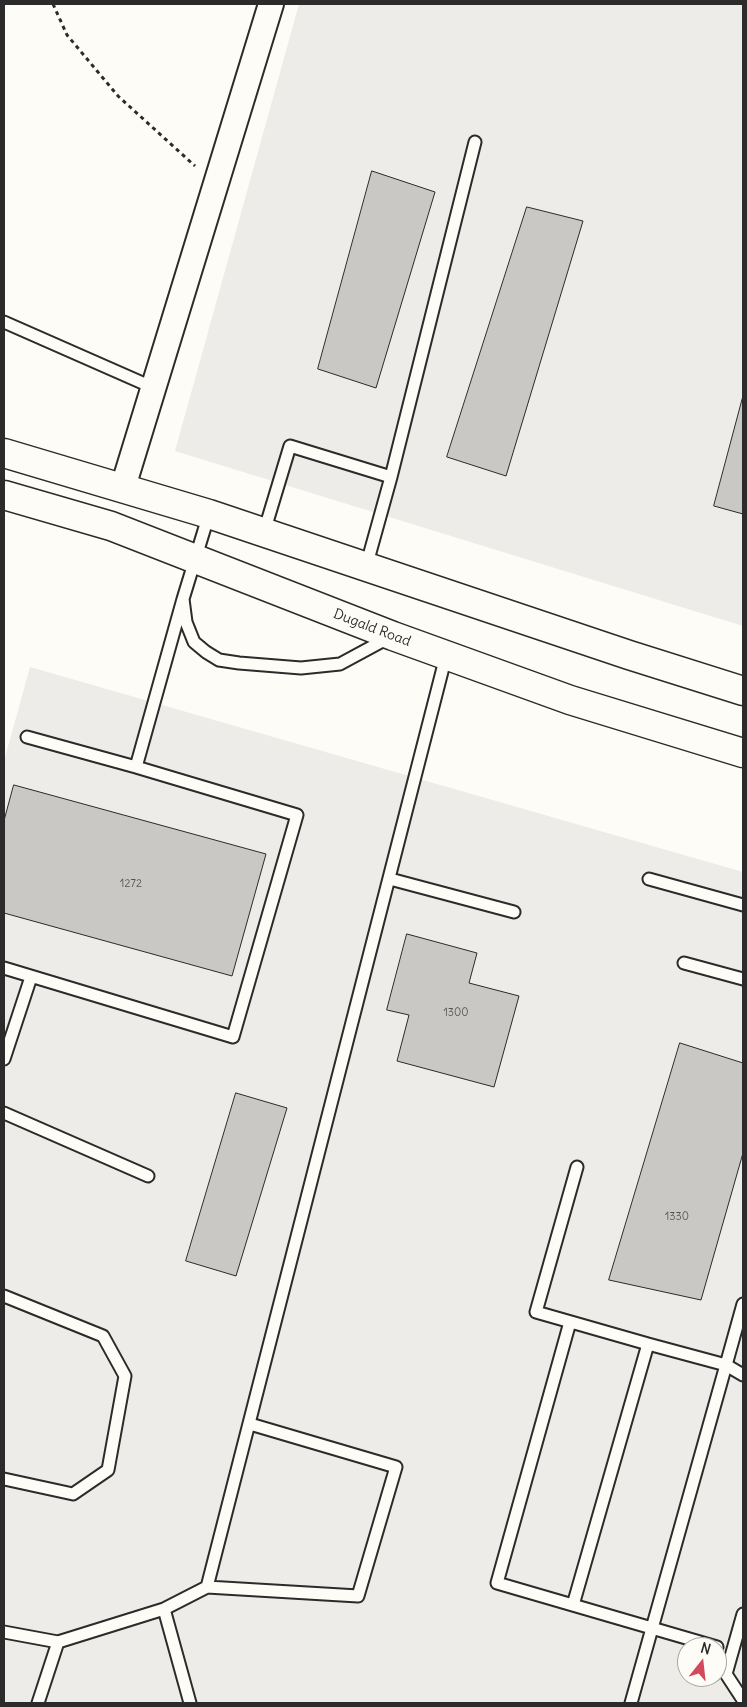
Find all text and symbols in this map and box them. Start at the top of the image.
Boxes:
street label: Dugald Road [331,606,413,650]
house number: 1272 [120,877,142,891]
house number: 1300 [443,1006,469,1020]
house number: 1330 [665,1210,689,1224]
north arrow [677,1637,727,1687]
text: N [699,1639,713,1659]

